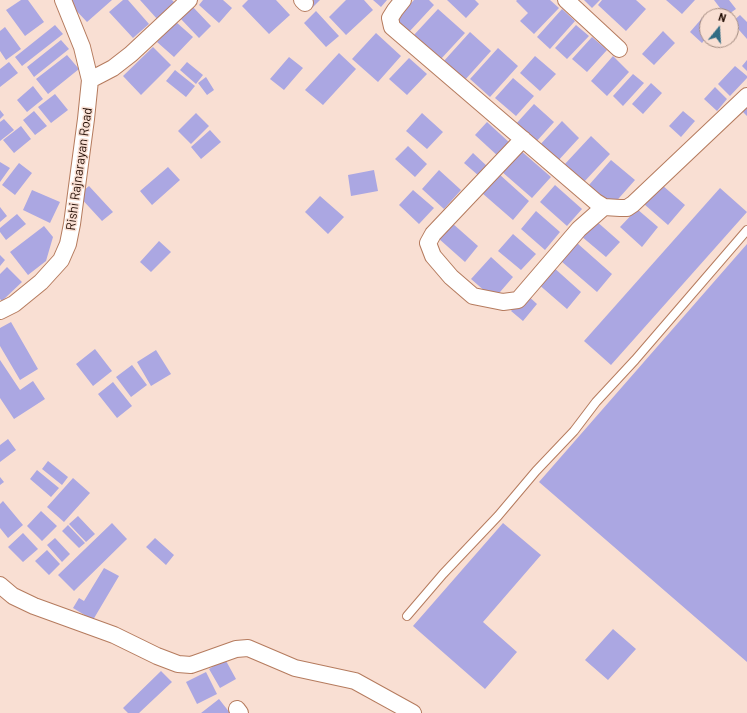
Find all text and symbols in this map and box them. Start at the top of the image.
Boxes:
north arrow [699,8,739,48]
text: N [717,10,728,24]
street label: Rishi Rajnarayan Road [63,107,95,231]

